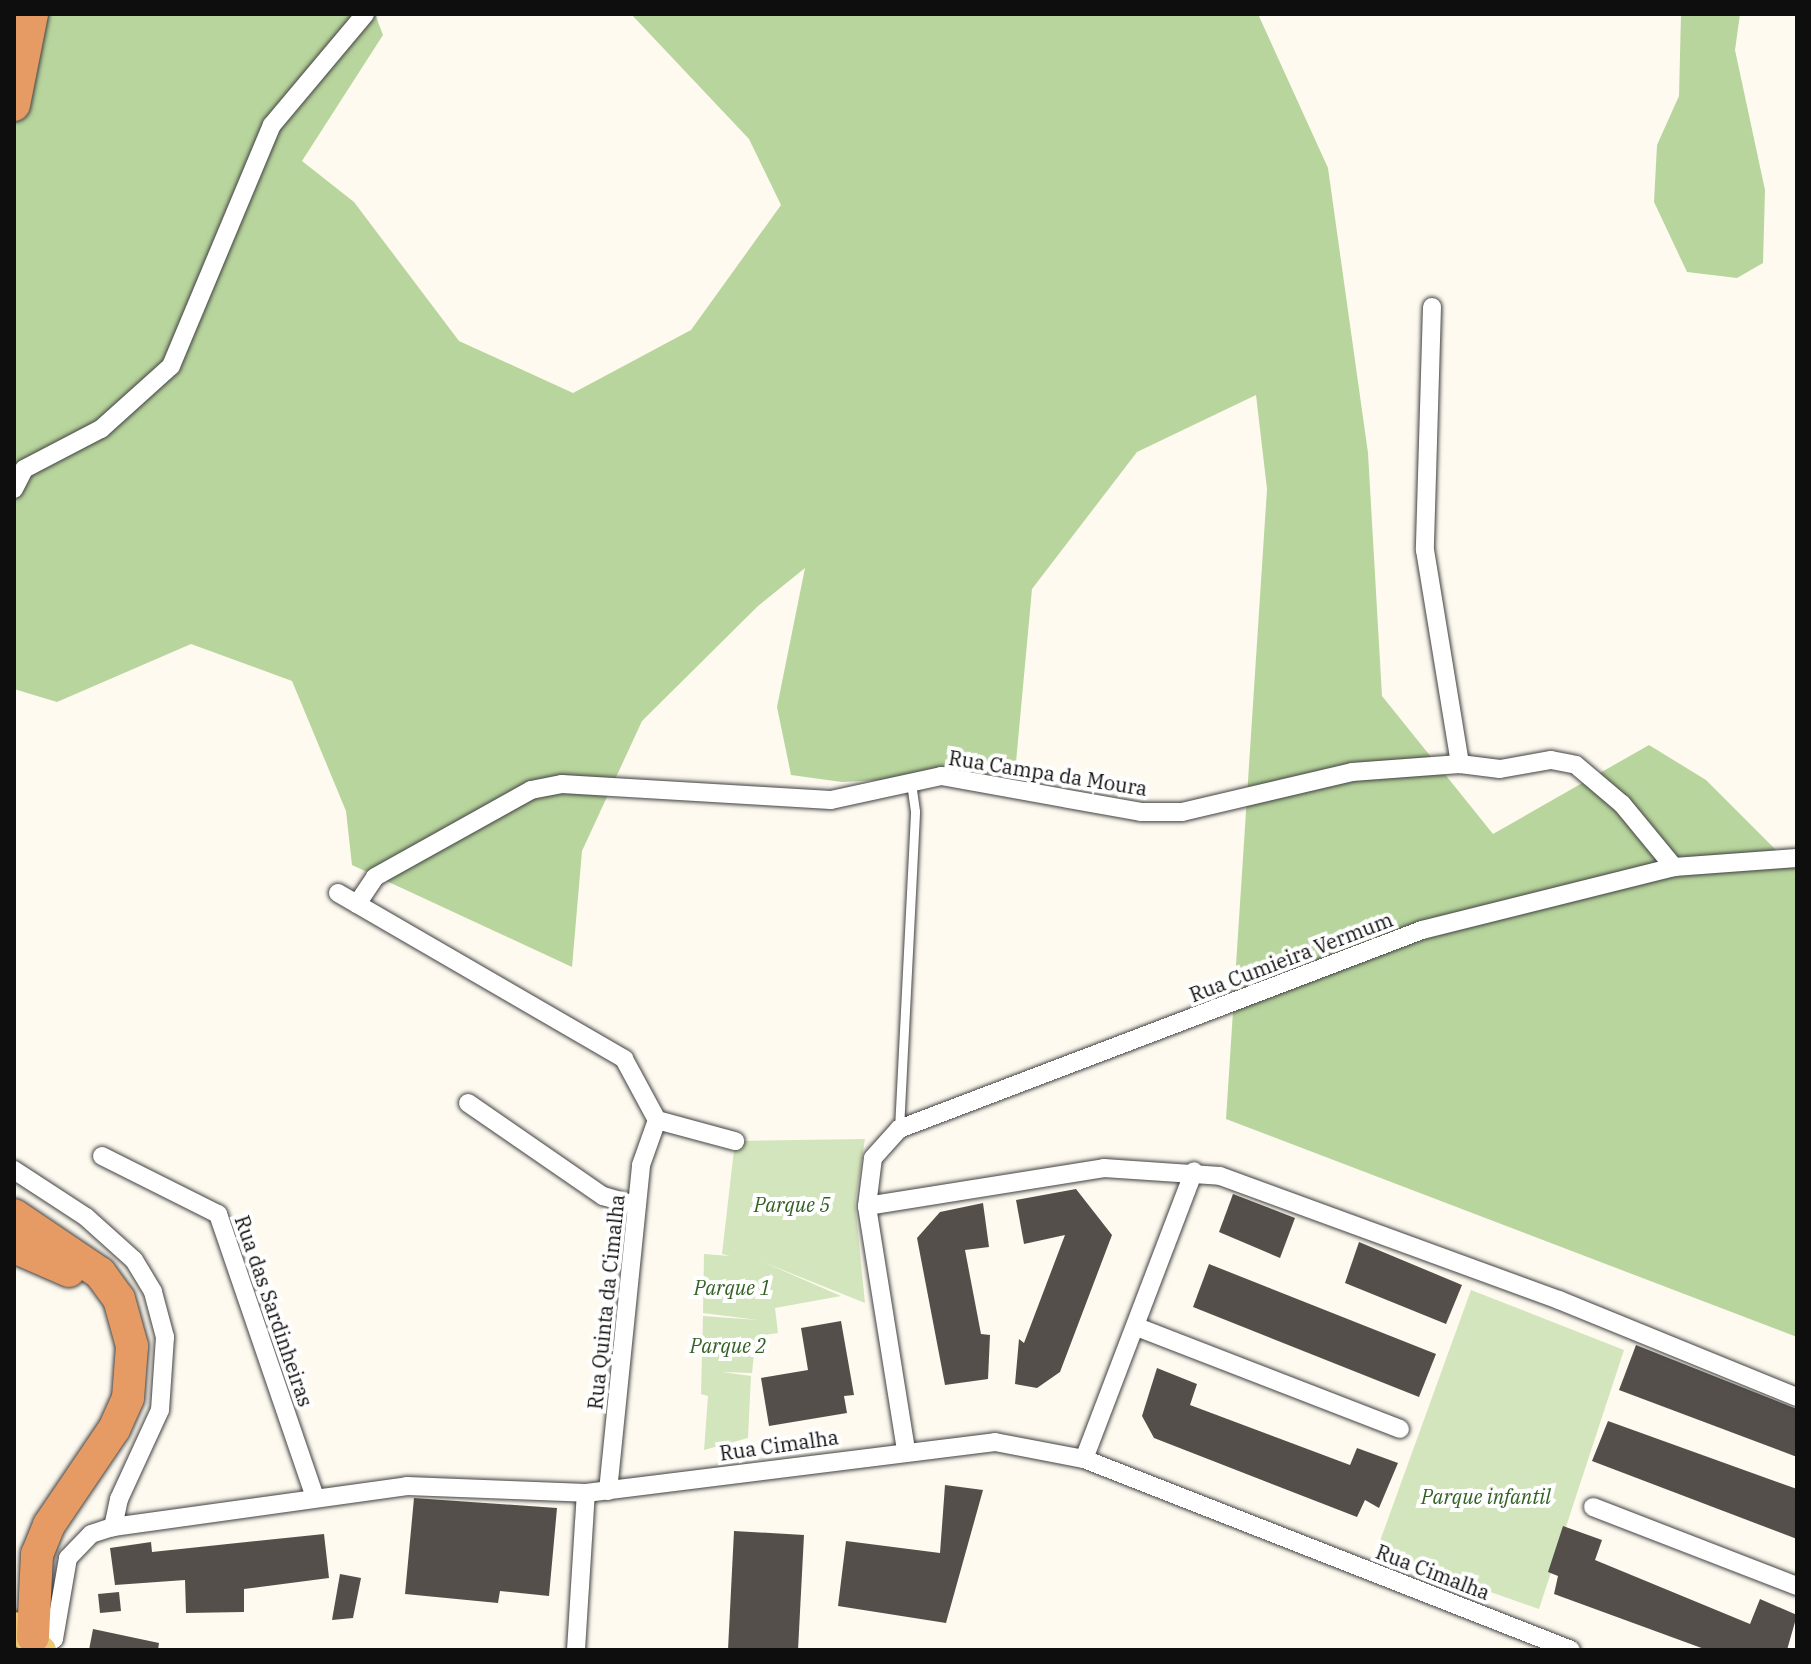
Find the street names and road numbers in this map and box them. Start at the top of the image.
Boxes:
street label: Rua Campa da Moura [947,745,1149,801]
street label: Rua Cumieira Vermum [1186,907,1396,1007]
street label: Rua Quinta da Cimalha [583,1193,629,1411]
street label: Rua das Sardinheiras [230,1212,318,1410]
street label: Rua Cimalha [718,1425,840,1465]
street label: Rua Cimalha [1373,1539,1493,1605]

